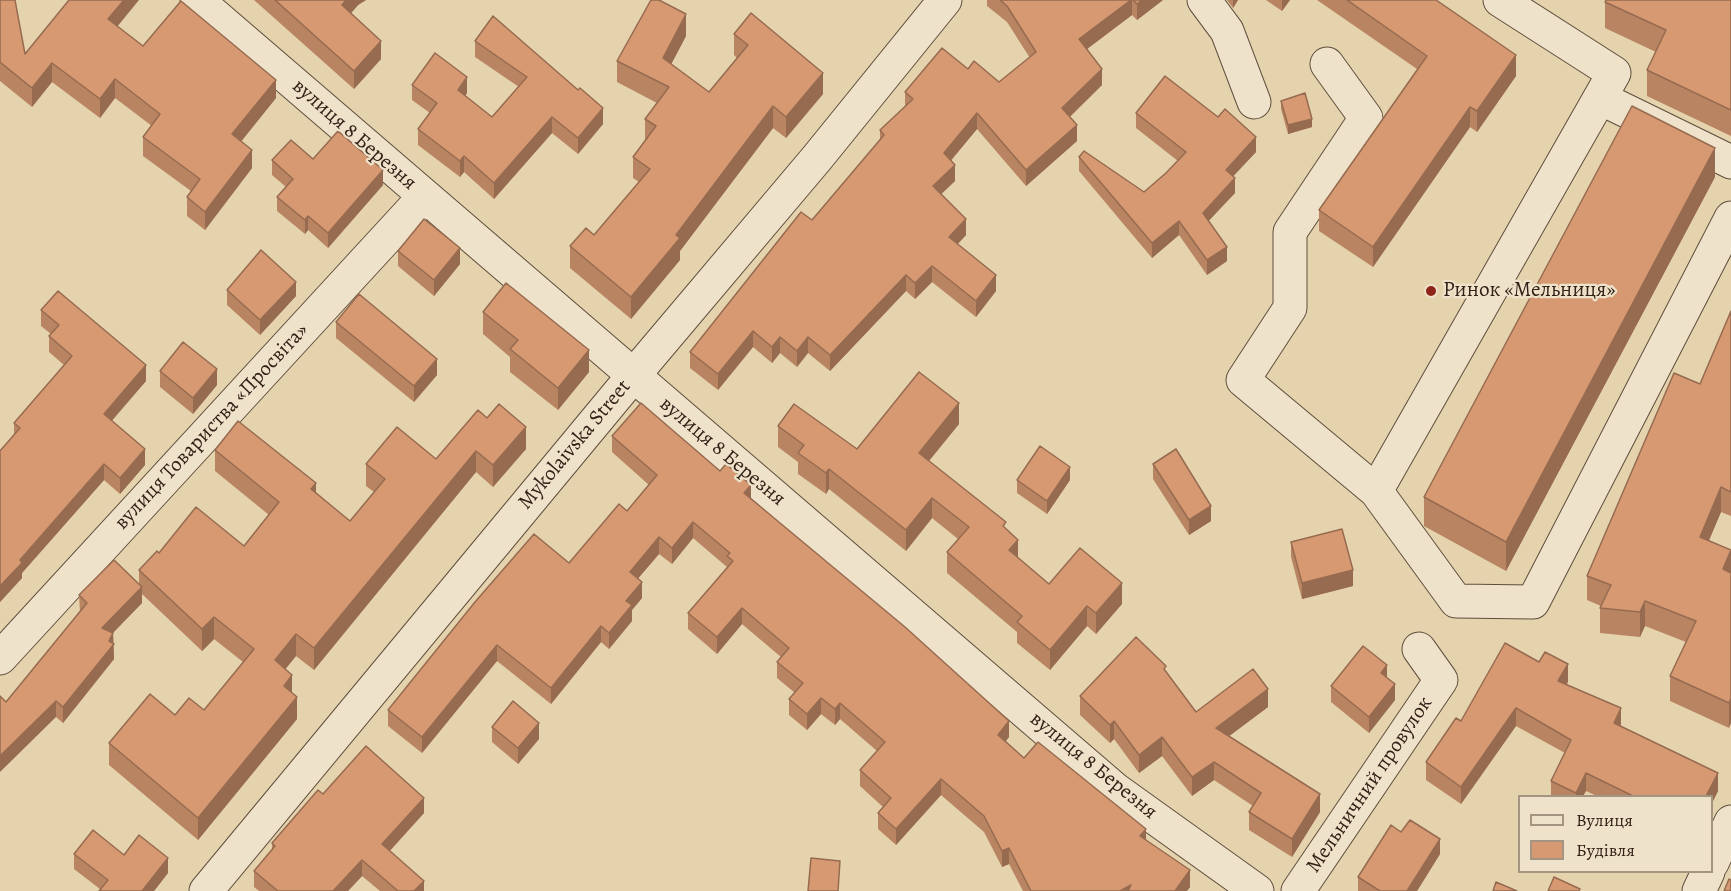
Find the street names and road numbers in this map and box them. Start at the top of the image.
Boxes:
street label: вулиця 8 Березня [287,74,421,196]
street label: вулиця Товариства «Просвіта» [110,319,314,535]
street label: Mykolaivska Street [513,375,637,515]
street label: вулиця 8 Березня [654,392,790,512]
street label: Мельничний провулок [1302,692,1438,878]
street label: вулиця 8 Березня [1024,707,1162,825]

